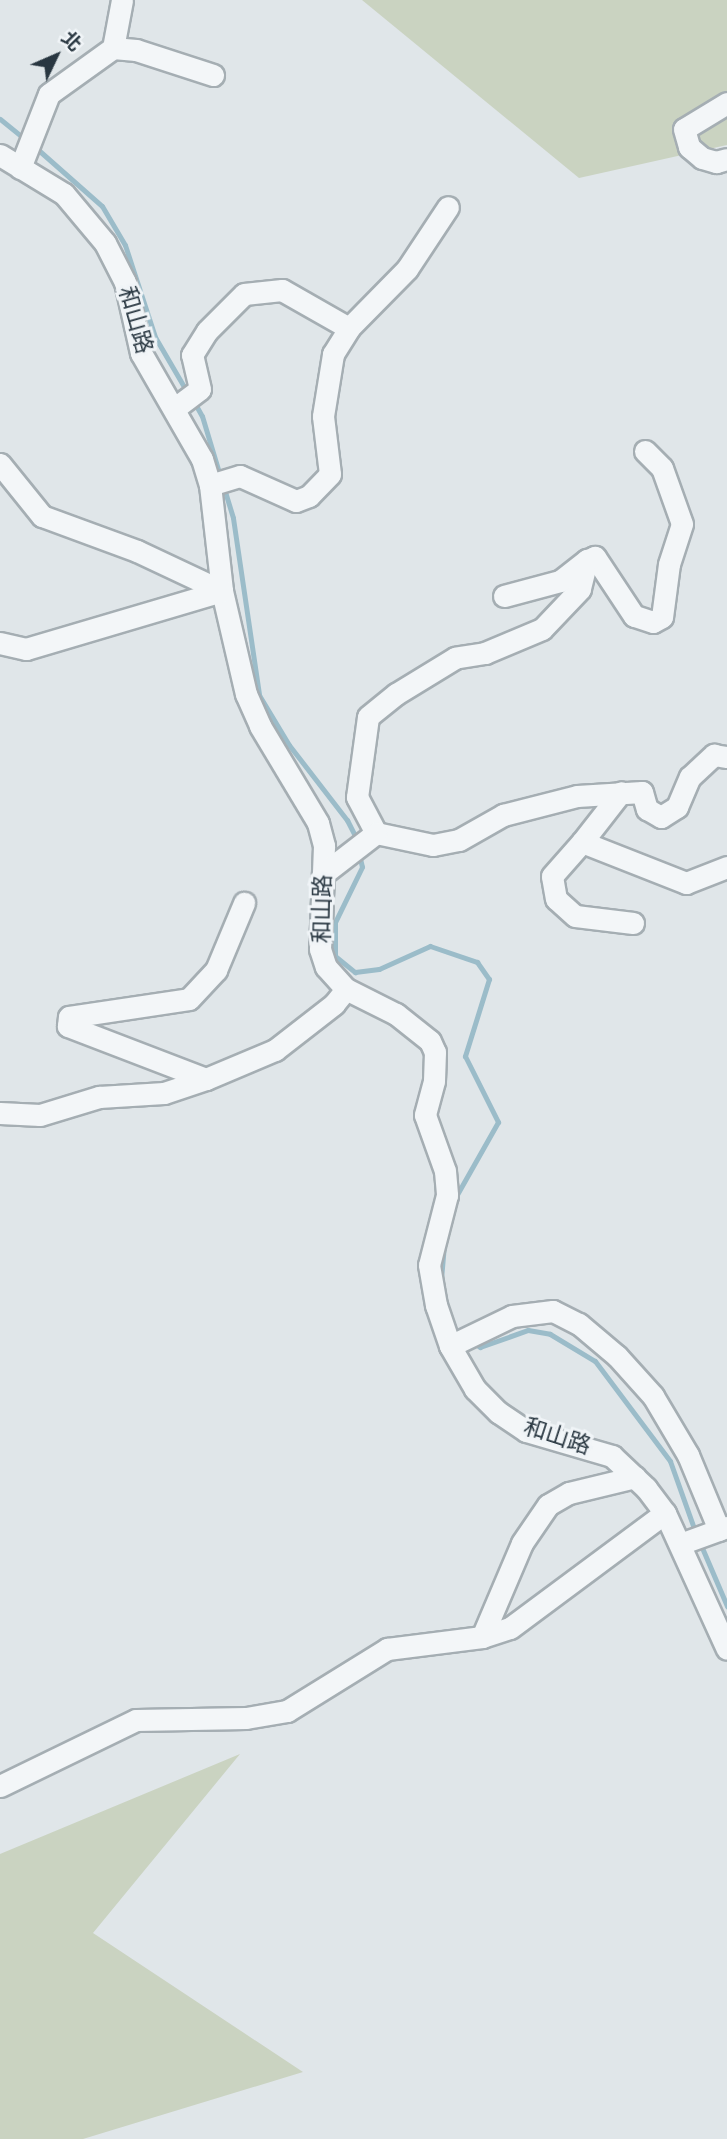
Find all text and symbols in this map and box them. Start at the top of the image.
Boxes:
north arrow [21,21,91,91]
text: 北 [57,26,86,56]
street label: 和山路 [112,283,158,357]
street label: 和山路 [309,874,337,944]
street label: 和山路 [520,1413,594,1461]

